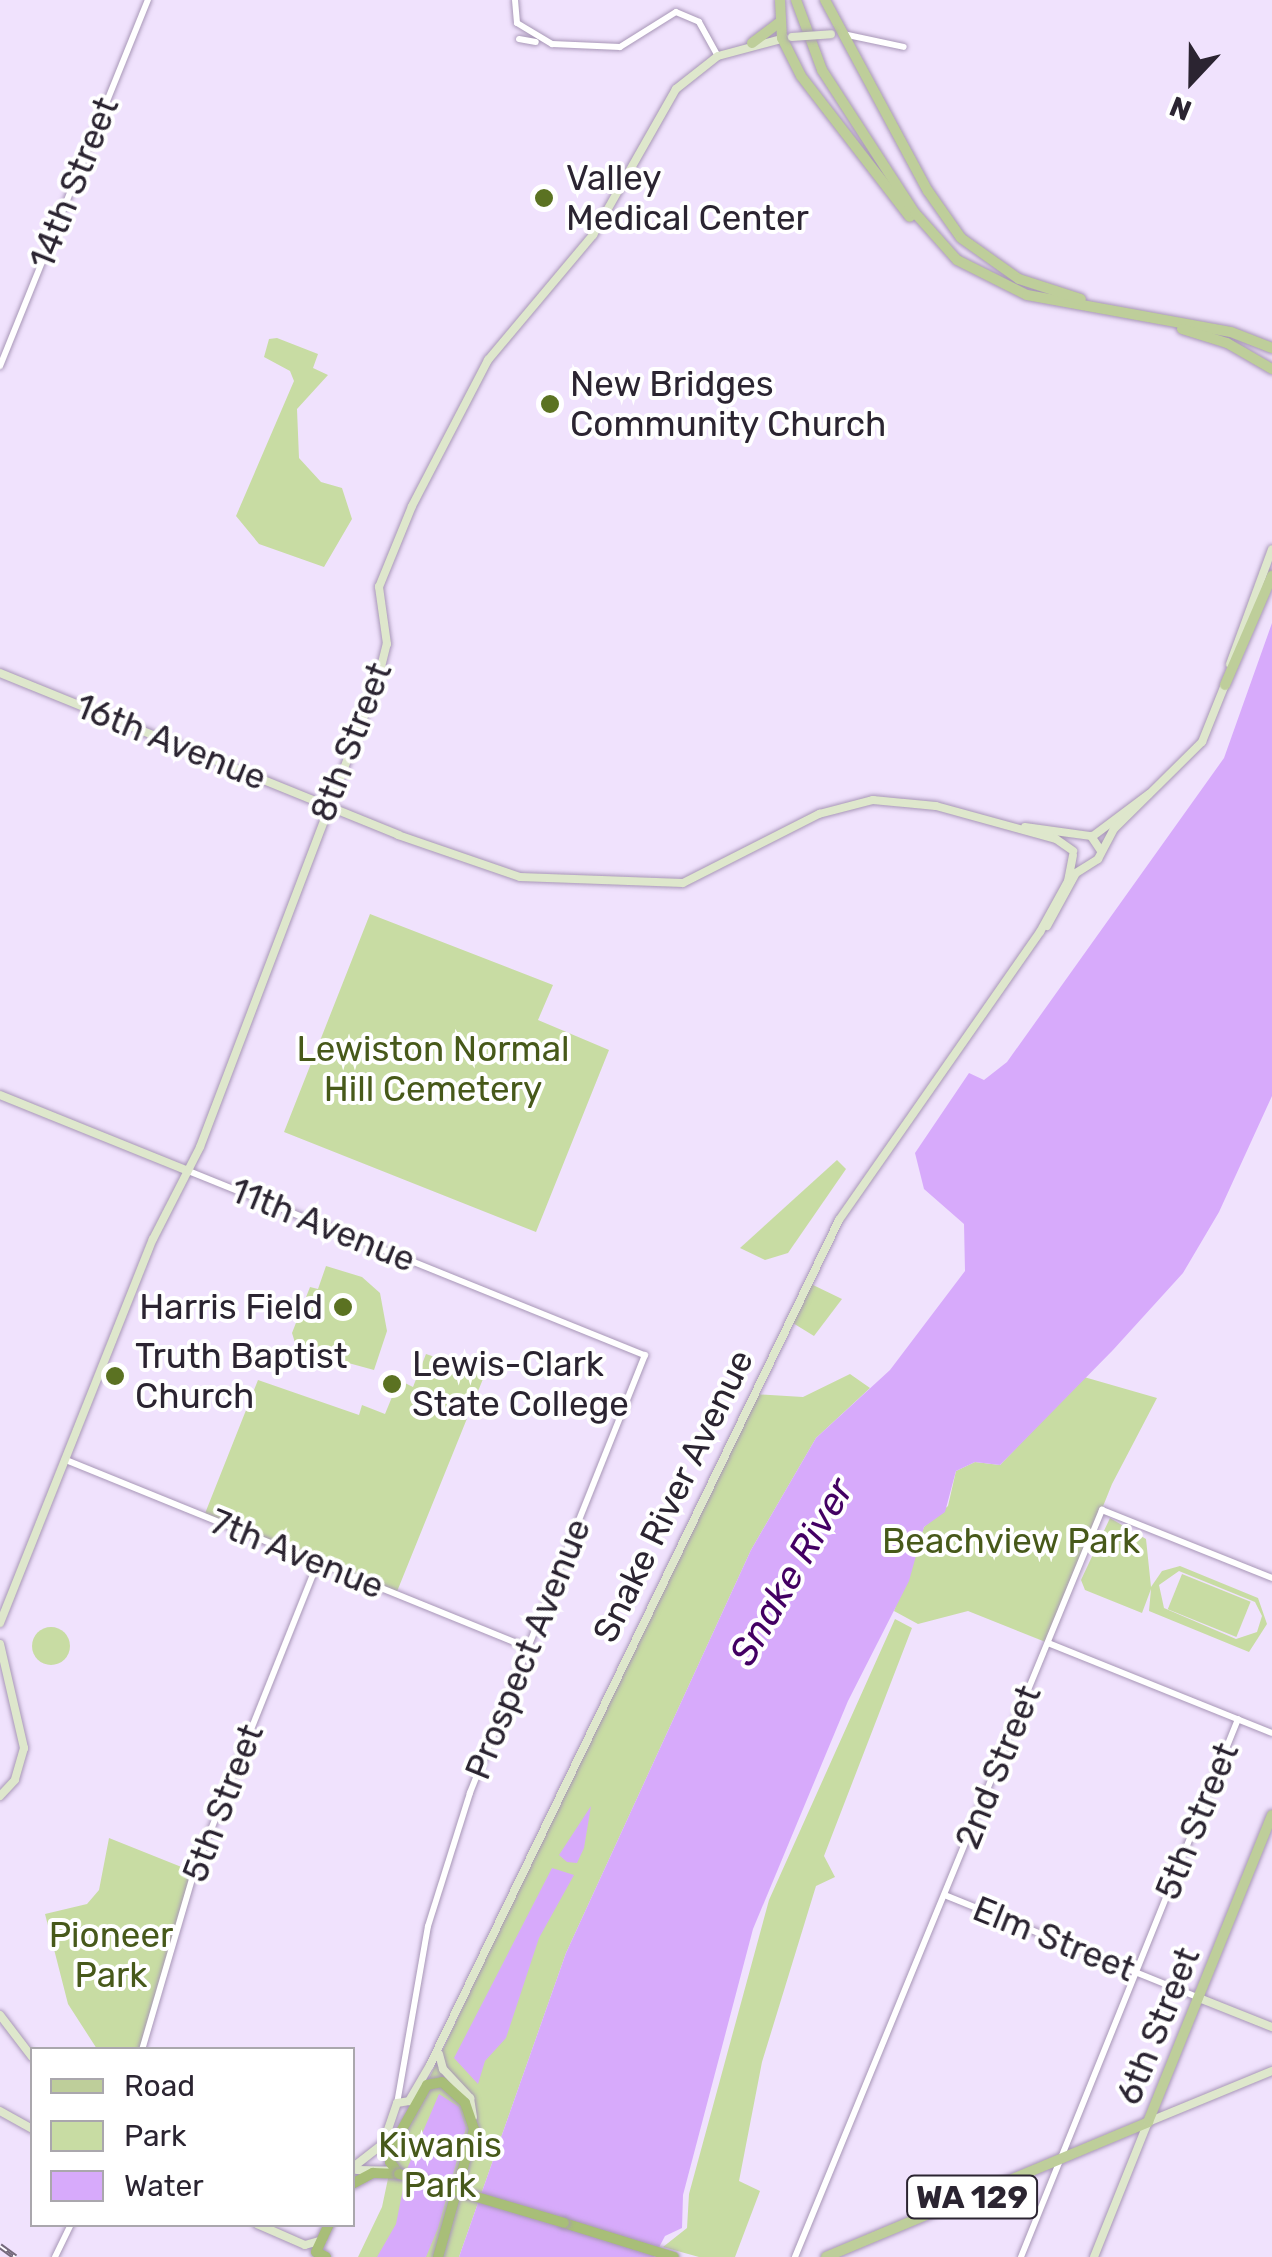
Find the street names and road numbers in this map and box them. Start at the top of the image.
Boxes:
street label: 14th Street [21,91,127,275]
street label: 8th Street [301,657,401,827]
street label: 16th Avenue [69,685,273,799]
street label: 11th Avenue [224,1169,422,1281]
street label: Snake River Avenue [584,1342,762,1650]
street label: 7th Avenue [204,1500,390,1608]
street label: Prospect Avenue [456,1512,600,1786]
street label: 2nd Street [946,1679,1050,1855]
street label: 5th Street [174,1718,272,1888]
street label: 5th Street [1147,1736,1247,1906]
street label: Elm Street [967,1888,1141,1990]
street label: 6th Street [1107,1941,1209,2111]
road number: WA 129 [904,2170,1040,2224]

